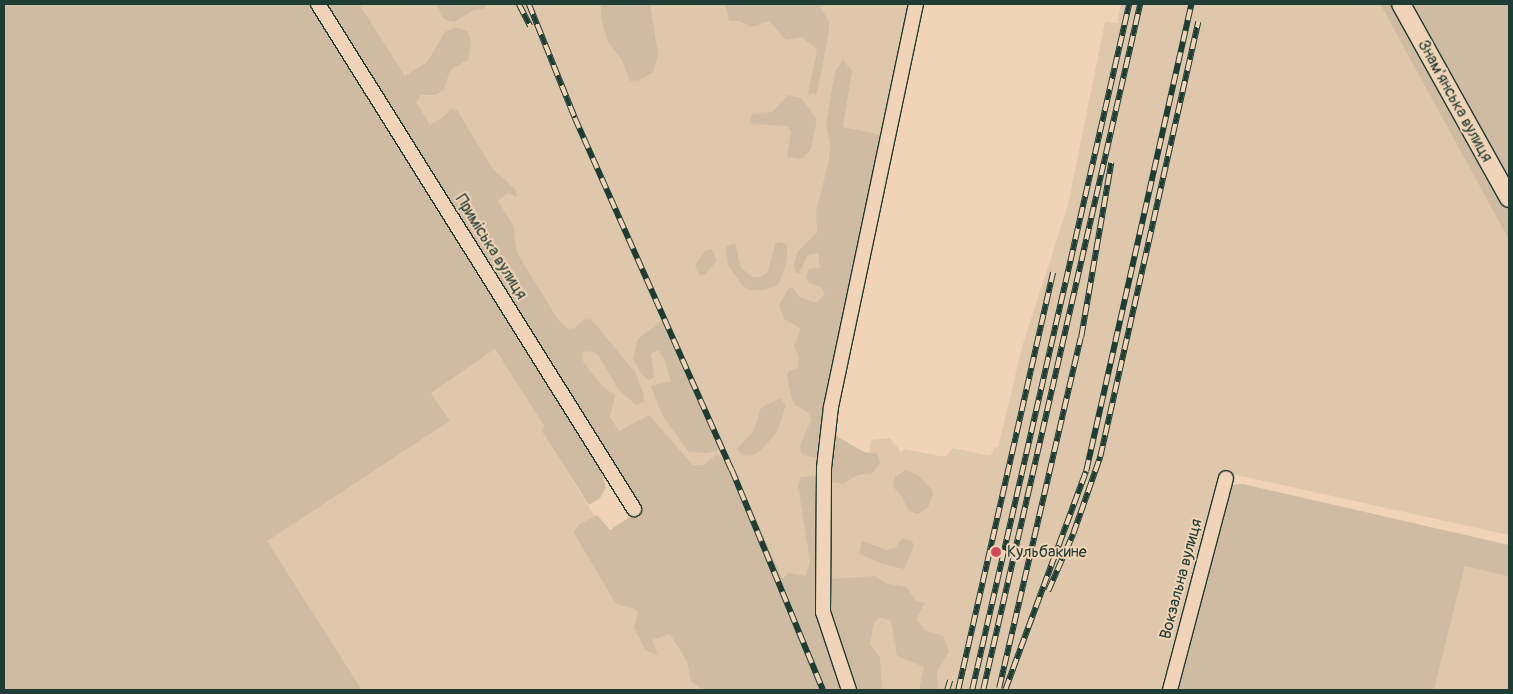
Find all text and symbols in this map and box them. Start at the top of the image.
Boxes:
street label: Знам'янська вулиця [1413,37,1497,165]
street label: Приміська вулиця [451,191,531,303]
street label: Вокзальна вулиця [1156,517,1206,641]
place label: Кульбакине [1007,542,1087,562]
marker: Кульбакине [989,545,1003,559]

